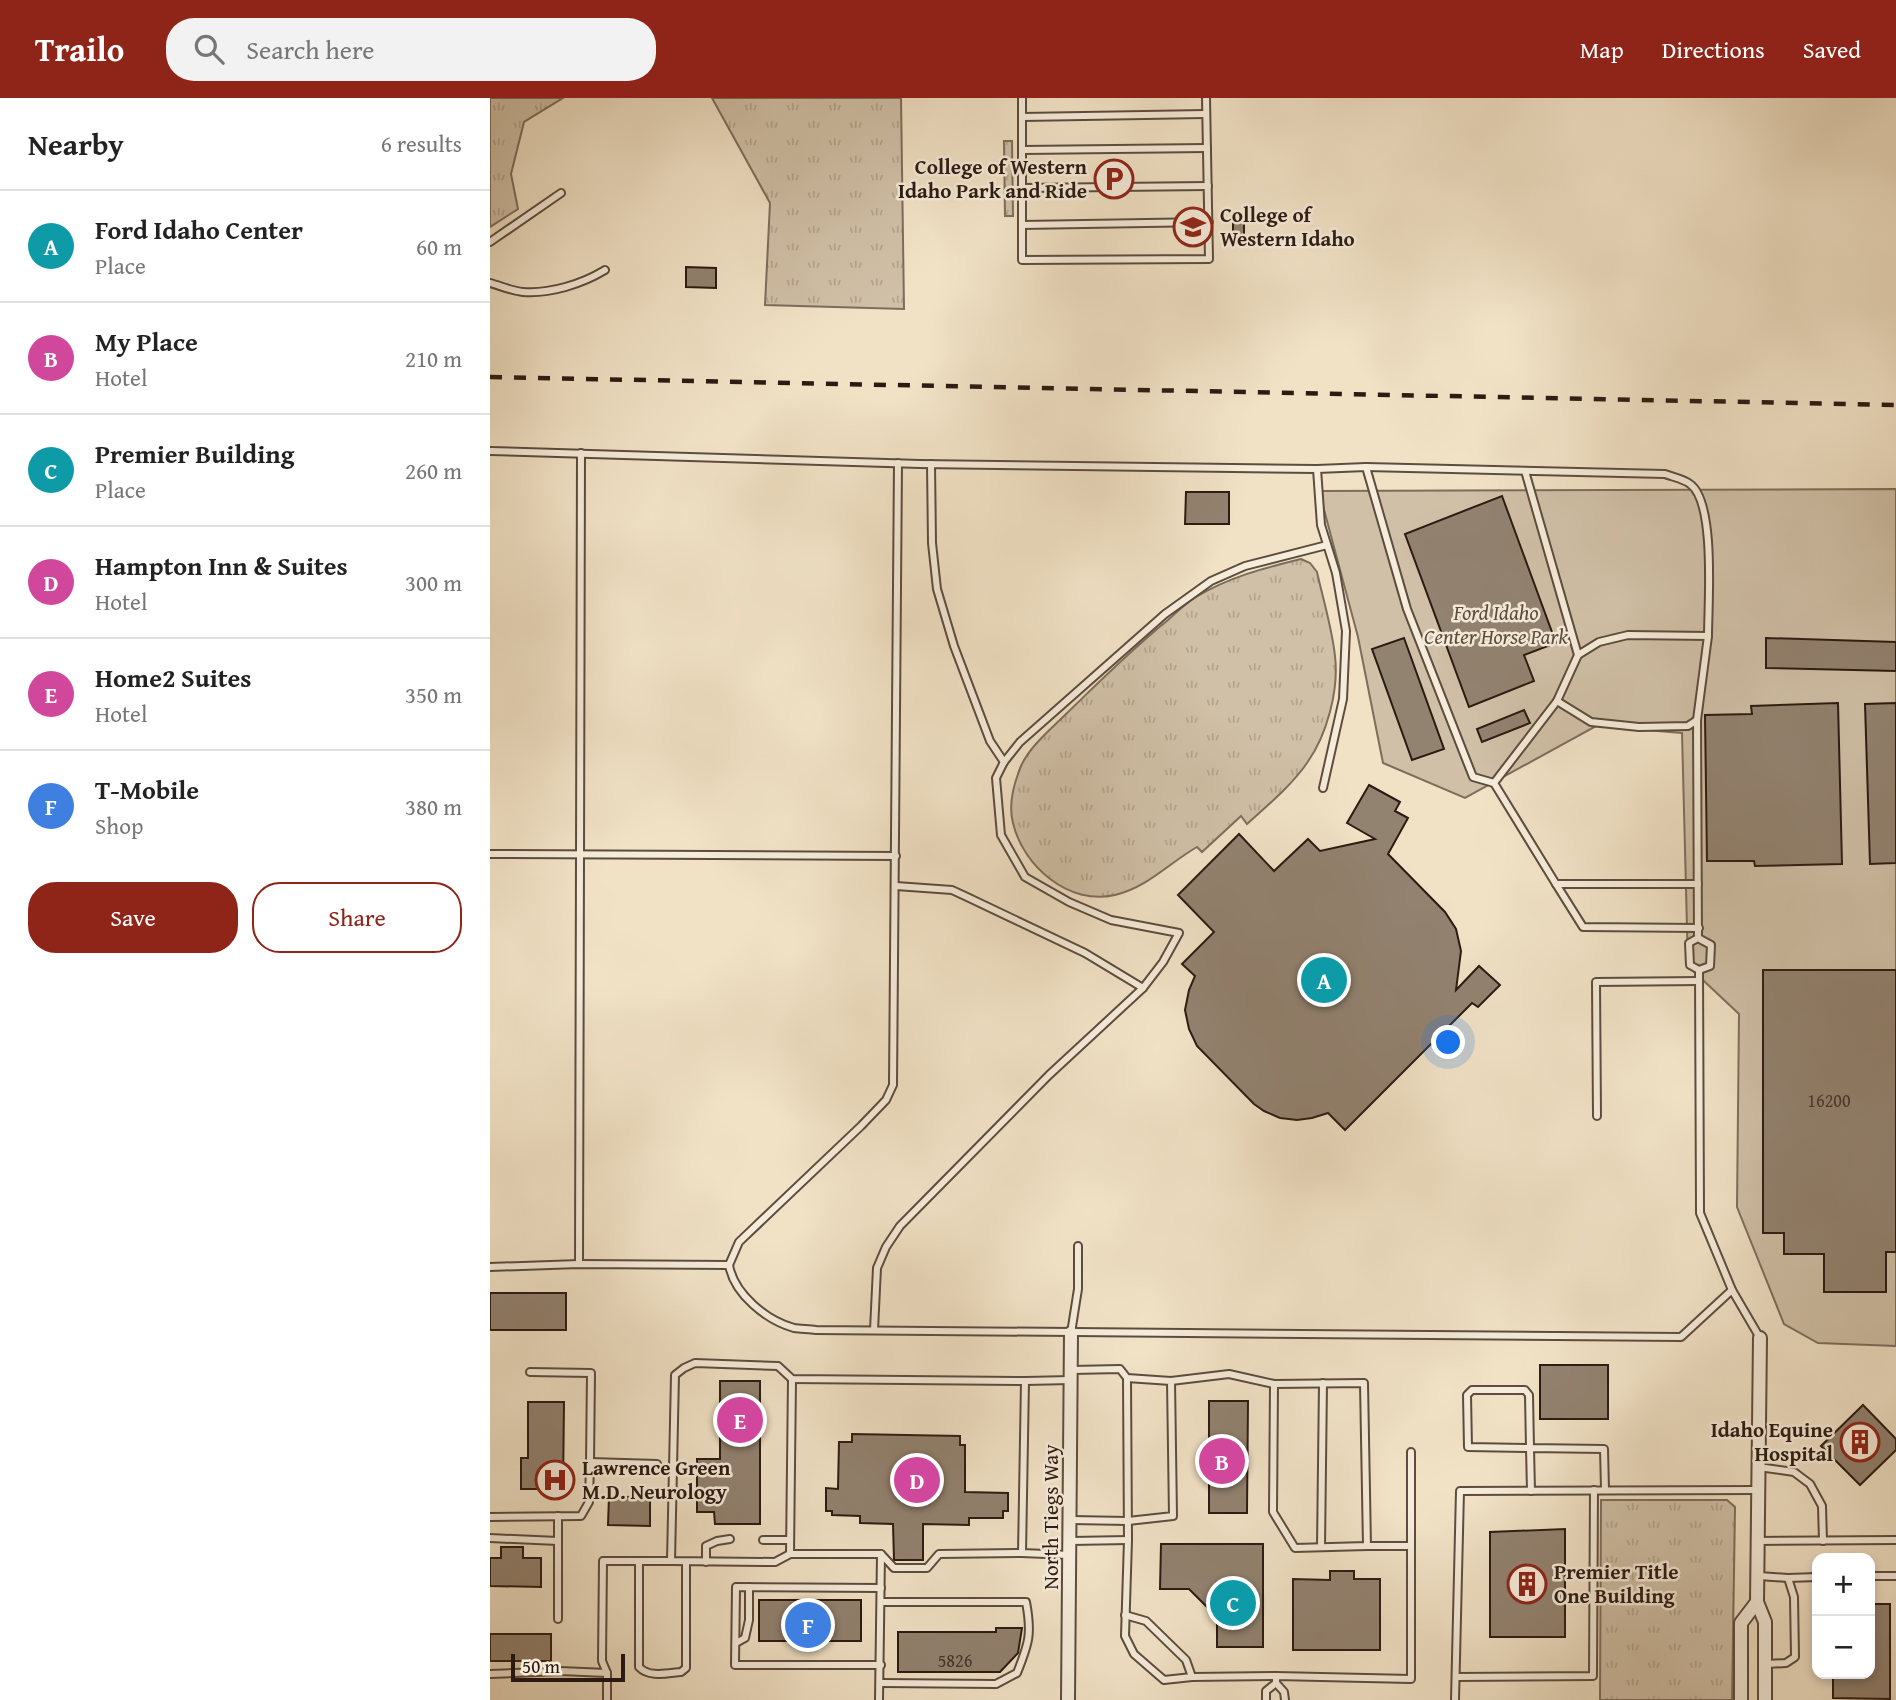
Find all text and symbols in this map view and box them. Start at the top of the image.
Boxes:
search box [166,18,656,81]
text: Trailo [35,25,124,73]
icon: search [190,30,228,68]
text: Search here [246,30,375,69]
text: Map [1580,32,1624,67]
text: Directions [1662,32,1765,67]
text: Saved [1803,32,1861,67]
text: Nearby [28,122,124,166]
text: 6 results [381,127,462,160]
place label: College of Western Idaho Park and Ride [898,151,1088,206]
parking icon: College of Western Idaho Park and Ride [1093,158,1135,200]
place label: College of Western Idaho [1220,199,1355,254]
school or university icon: College of Western Idaho [1172,206,1214,248]
text: Ford Idaho Center [95,210,303,249]
text: A [44,230,58,263]
text: 60 m [416,230,462,263]
text: Place [95,249,146,282]
text: My Place [95,322,198,361]
text: B [44,342,58,375]
text: 210 m [405,342,462,375]
text: Hotel [95,361,147,394]
text: Premier Building [95,434,294,473]
text: C [44,454,58,487]
text: 260 m [405,454,462,487]
text: Place [95,473,146,506]
text: Hampton Inn & Suites [95,546,348,585]
text: D [44,566,58,599]
text: 300 m [405,566,462,599]
text: Hotel [95,585,147,618]
park label: Ford Idaho Center Horse Park [1424,597,1568,652]
text: Home2 Suites [95,658,252,697]
text: E [45,678,57,711]
text: 350 m [405,678,462,711]
text: Hotel [95,697,147,730]
text: T-Mobile [95,770,199,809]
text: F [45,790,57,823]
text: 380 m [405,790,462,823]
text: Shop [95,809,143,842]
button: Save [28,882,238,953]
button: Share [252,882,462,953]
pin: A [1301,954,1347,1006]
your location [1431,1025,1465,1059]
house number: 16200 [1807,1087,1851,1114]
pin: E [717,1394,763,1446]
place label: Idaho Equine Hospital [1711,1414,1833,1469]
building icon: Idaho Equine Hospital [1839,1421,1881,1463]
pin: B [1199,1435,1245,1487]
street label: North Tiegs Way [1035,1444,1066,1590]
place label: Lawrence Green M.D. Neurology [582,1452,731,1507]
pin: D [894,1454,940,1506]
hospital icon: Lawrence Green M.D. Neurology [534,1459,576,1501]
map controls [1812,1553,1875,1679]
button: + [1812,1553,1875,1616]
place label: Premier Title One Building [1554,1556,1679,1611]
building icon: Premier Title One Building [1506,1563,1548,1605]
pin: C [1210,1577,1256,1629]
pin: F [785,1599,831,1651]
button: − [1812,1616,1875,1679]
house number: 5826 [938,1647,972,1674]
scale bar [511,1651,625,1683]
text: 50 m [522,1652,560,1680]

